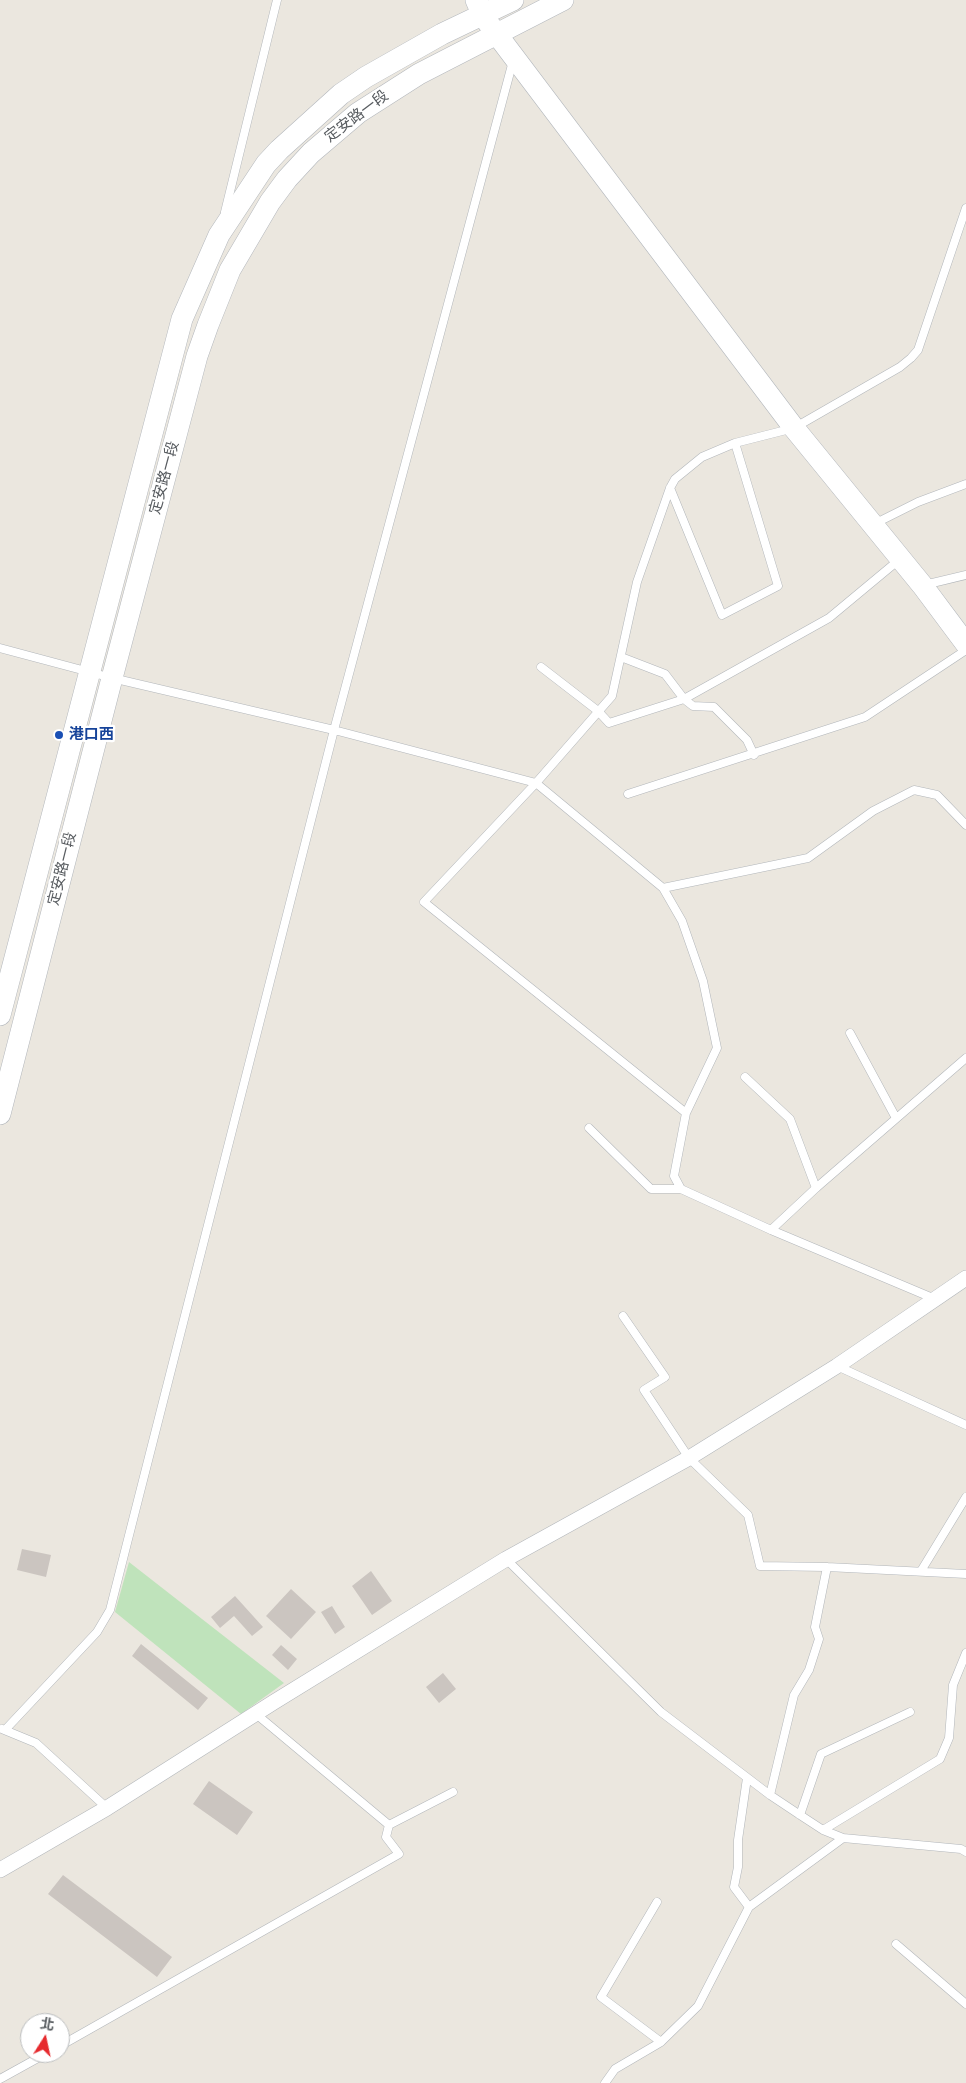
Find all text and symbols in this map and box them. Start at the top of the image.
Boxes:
street label: 定安路一段 [322,87,392,147]
street label: 定安路一段 [147,439,183,517]
place label: 港口西 [69,726,114,744]
marker: 港口西 [53,729,65,741]
street label: 定安路一段 [45,830,81,908]
north arrow [20,2013,70,2063]
text: 北 [39,2015,56,2033]

